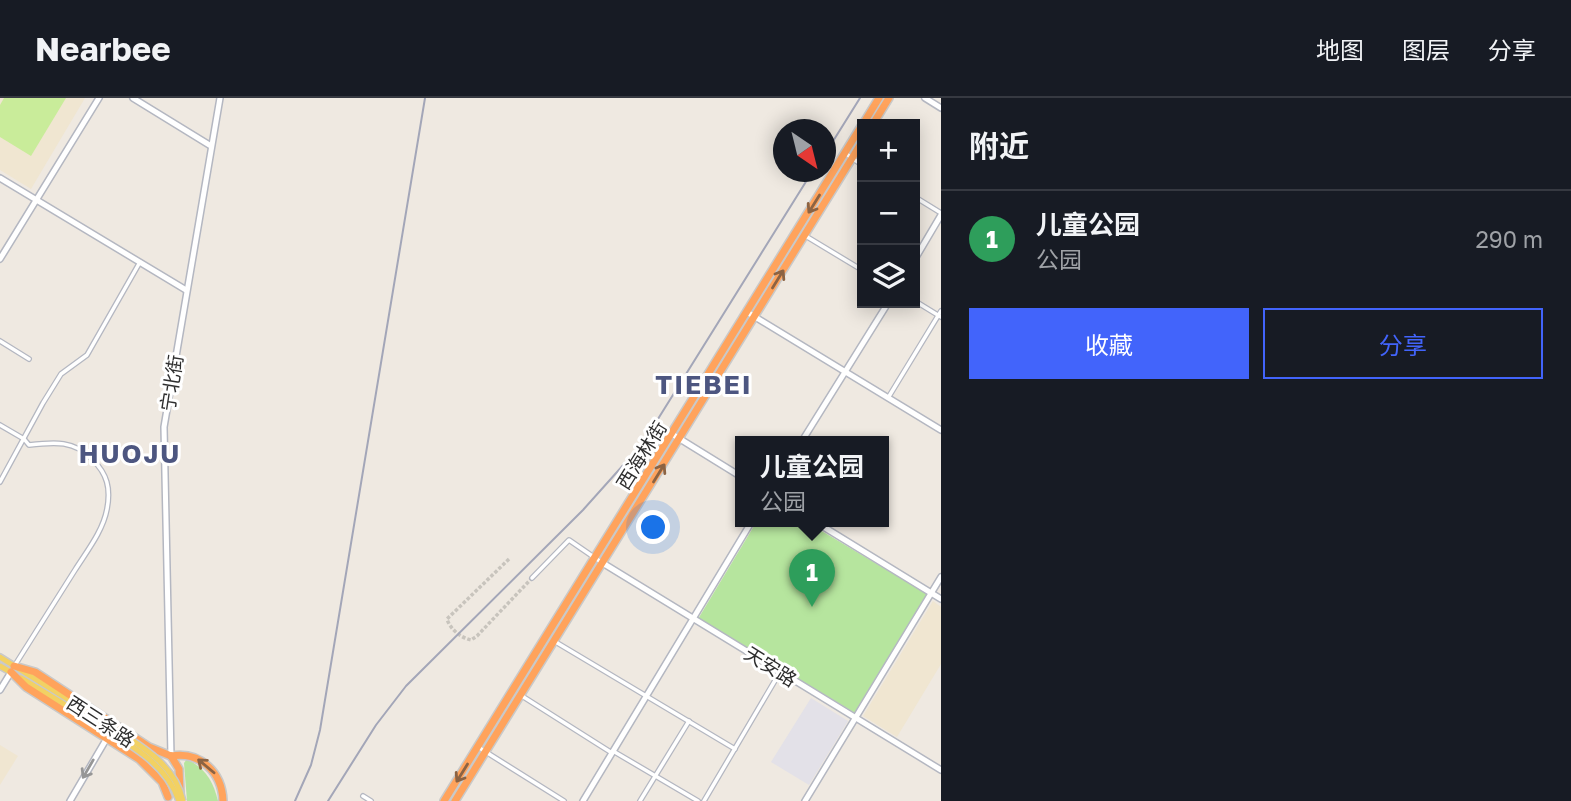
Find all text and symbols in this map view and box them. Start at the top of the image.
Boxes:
text: Nearbee [35,29,171,68]
text: 地图 [1316,35,1364,64]
text: 图层 [1402,35,1450,64]
text: 分享 [1488,35,1536,64]
north arrow [773,119,836,182]
map controls [857,119,920,308]
button: + [857,119,920,182]
text: 附近 [969,128,1029,164]
button: − [857,182,920,245]
one-way arrow [806,194,821,213]
text: 儿童公园 [1036,209,1140,240]
text: 1 [986,225,998,253]
text: 290 m [1475,225,1543,253]
button: layers [857,245,920,308]
text: 公园 [1036,245,1082,273]
one-way arrow [772,269,786,289]
button: 收藏 [969,308,1249,379]
button: 分享 [1263,308,1543,379]
street label: 宁北街 [155,353,187,413]
district label: TIEBEI [655,369,753,400]
street label: 西海林街 [611,417,671,493]
popup [735,436,889,527]
district label: HUOJU [79,438,181,469]
text: 儿童公园 [760,451,864,482]
one-way arrow [652,463,666,483]
text: 公园 [760,487,806,515]
your location [636,510,670,544]
pin: 1 [789,549,835,607]
street label: 天安路 [741,641,801,691]
street label: 西三条路 [63,691,139,751]
one-way arrow [197,758,215,774]
one-way arrow [81,759,95,779]
one-way arrow [455,762,469,782]

